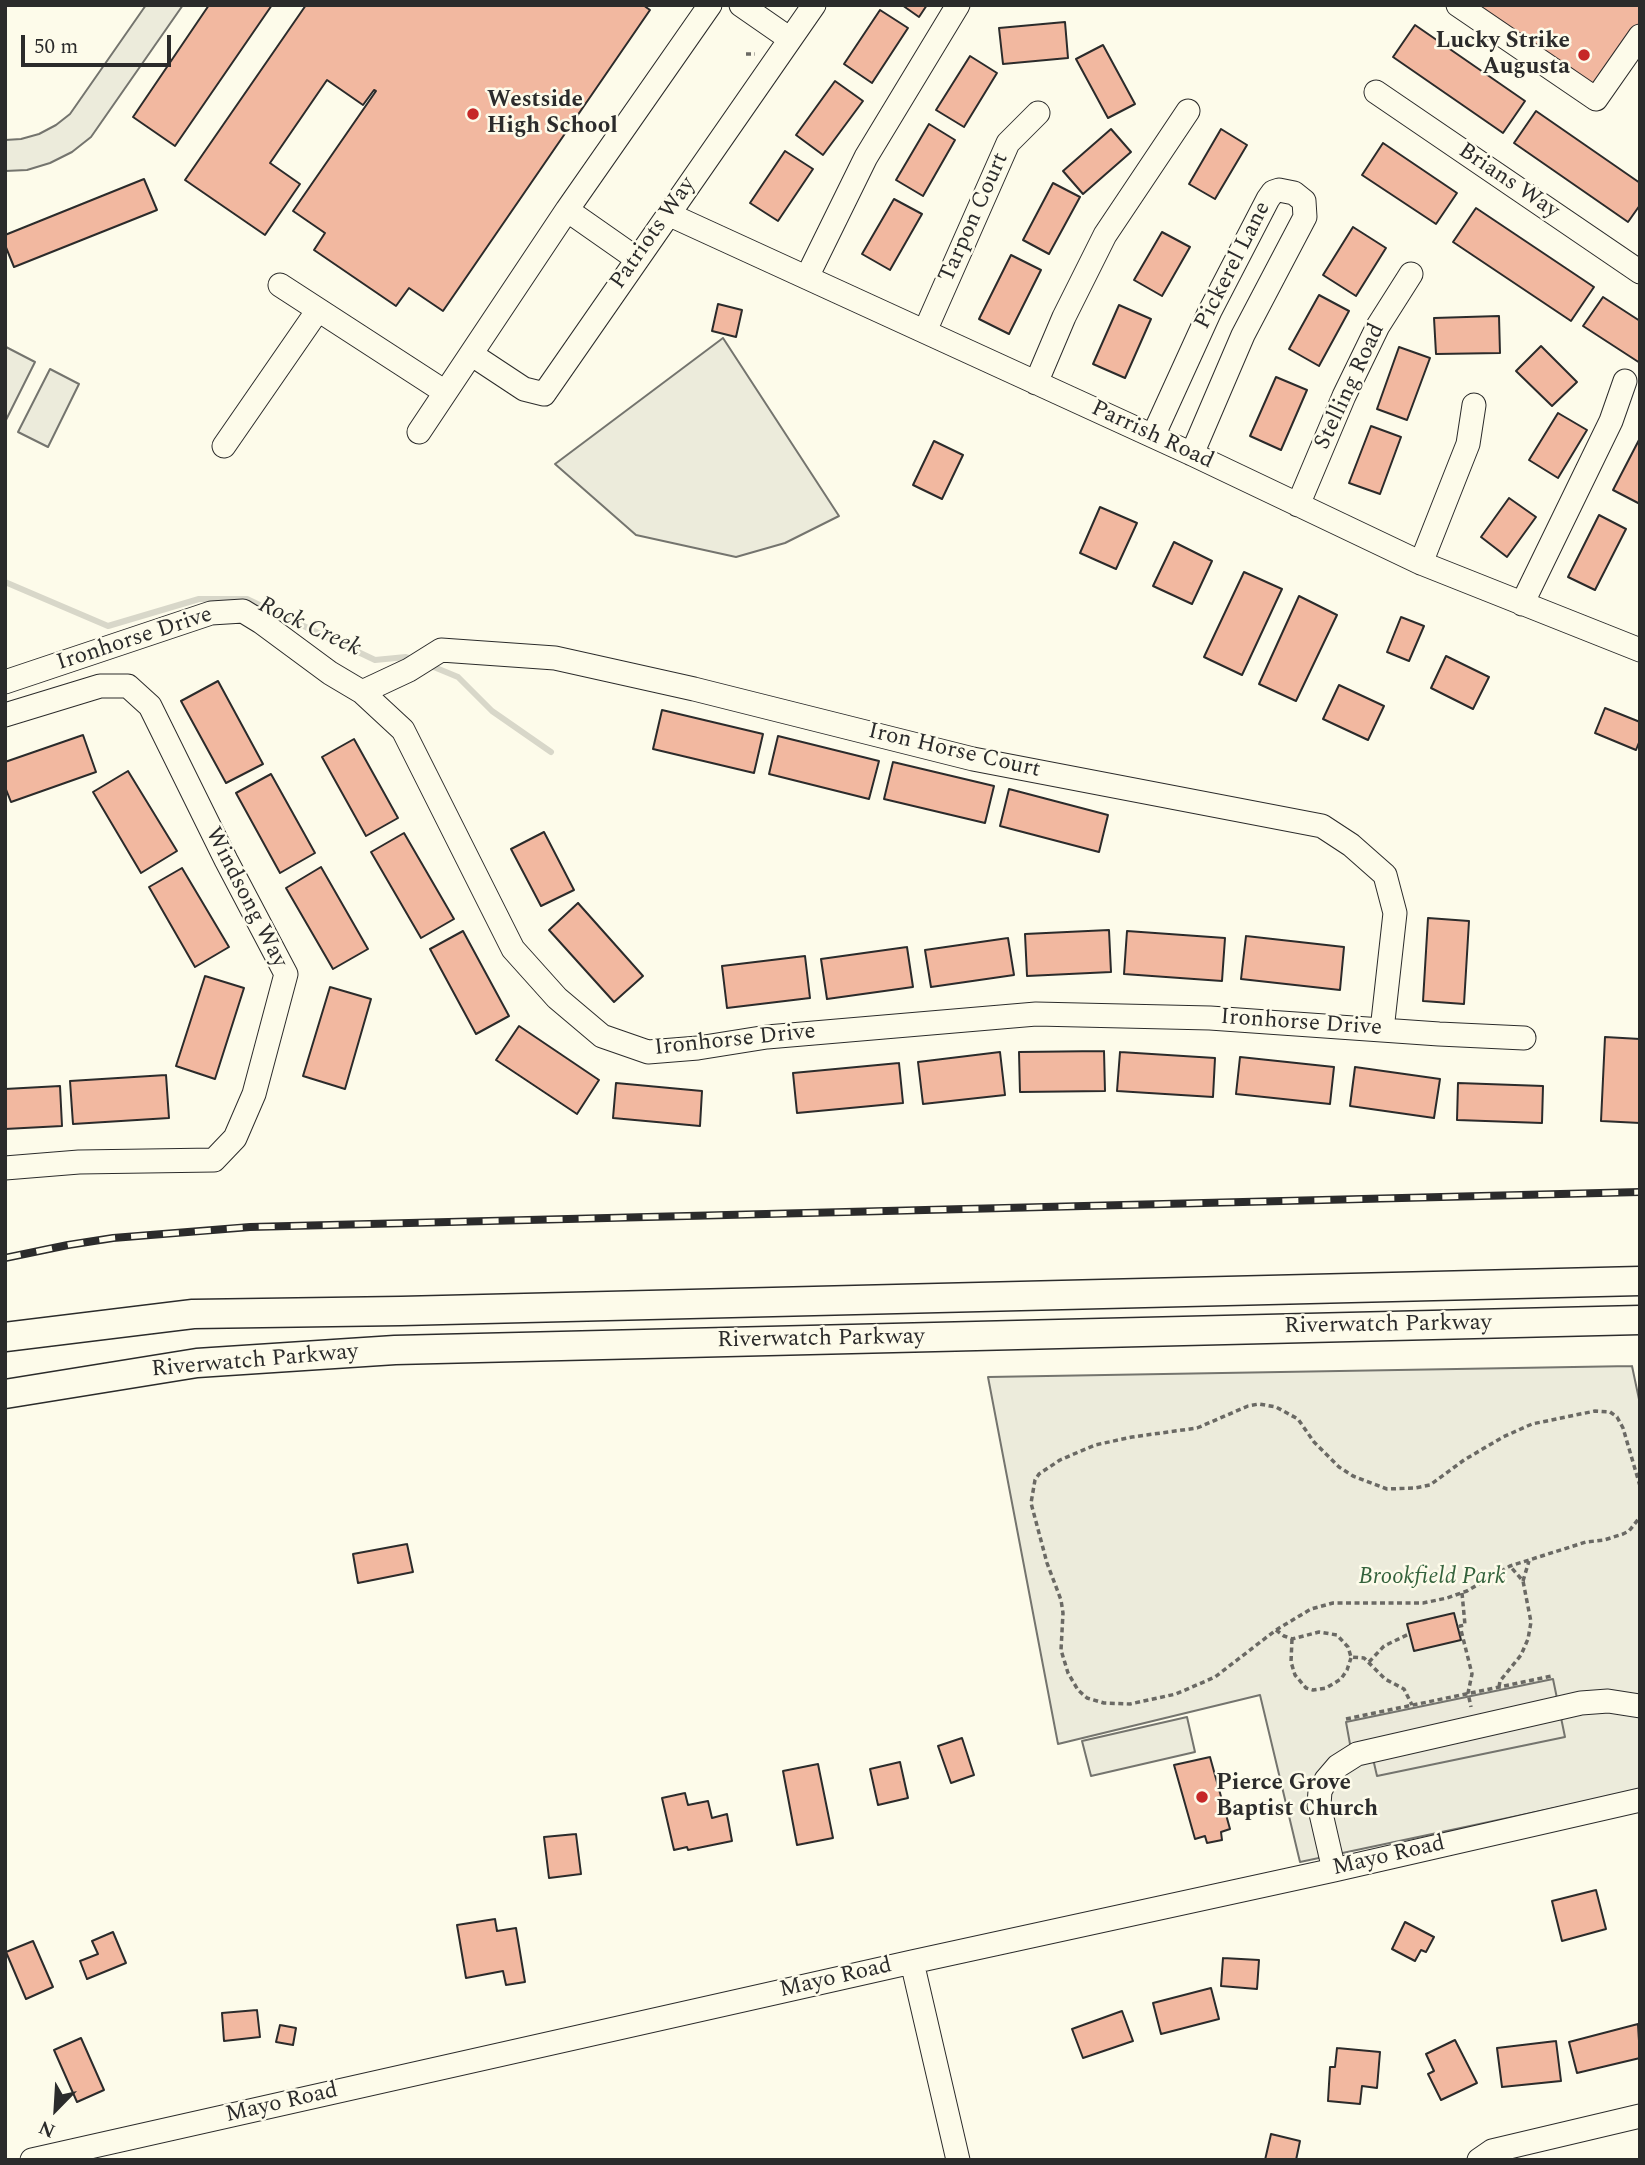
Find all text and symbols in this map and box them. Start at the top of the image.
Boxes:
scale bar [24,21,175,65]
place label: Lucky Strike Augusta [1435,28,1570,82]
text: 50 m [34,31,78,63]
marker: Lucky Strike Augusta [1576,47,1592,63]
place label: Westside High School [487,87,618,141]
marker: Westside High School [465,106,481,122]
street label: Brians Way [1452,138,1564,226]
street label: Tarpon Court [934,149,1016,287]
street label: Patriots Way [605,173,703,295]
street label: Pickerel Lane [1190,198,1278,334]
street label: Stelling Road [1310,320,1392,454]
street label: Parrish Road [1086,396,1218,476]
water label: Rock Creek [253,592,365,664]
street label: Ironhorse Drive [54,602,216,678]
street label: Iron Horse Court [865,719,1043,785]
street label: Windsong Way [198,823,292,973]
street label: Ironhorse Drive [1219,1005,1383,1043]
street label: Ironhorse Drive [653,1019,817,1063]
street label: Riverwatch Parkway [1284,1310,1492,1342]
street label: Riverwatch Parkway [717,1324,925,1356]
street label: Riverwatch Parkway [150,1339,360,1385]
park label: Brookfield Park [1359,1564,1505,1592]
place label: Pierce Grove Baptist Church [1216,1770,1378,1824]
marker: Pierce Grove Baptist Church [1194,1789,1210,1805]
street label: Mayo Road [1330,1831,1448,1883]
street label: Mayo Road [777,1953,895,2005]
north arrow [21,2074,91,2144]
street label: Mayo Road [223,2078,341,2130]
text: N [34,2112,60,2145]

